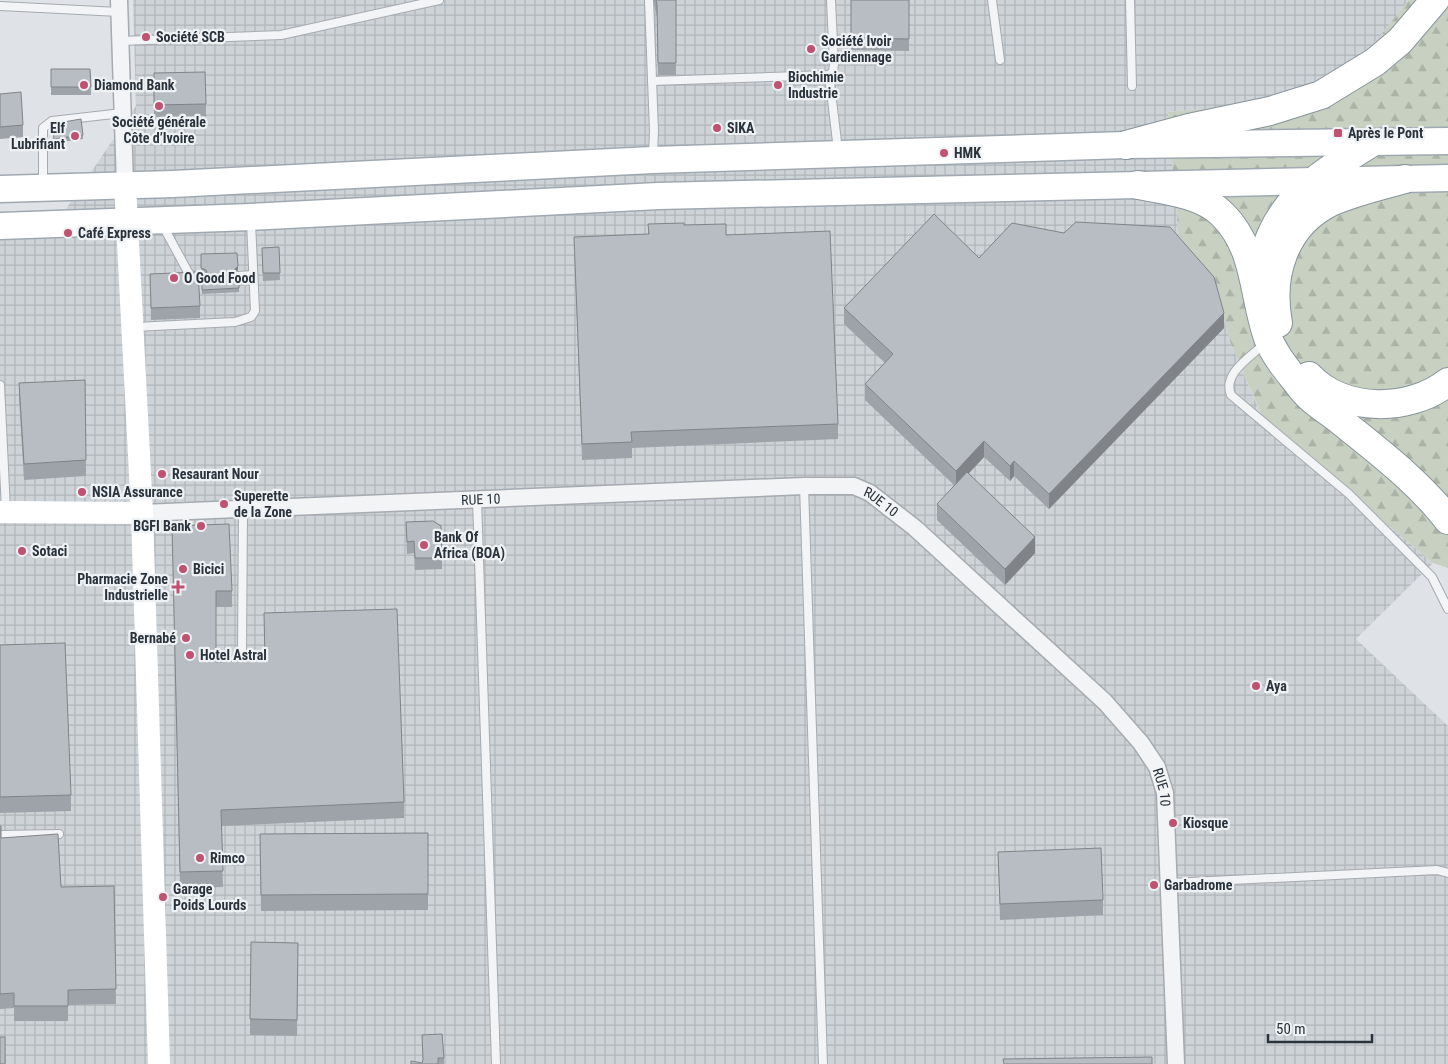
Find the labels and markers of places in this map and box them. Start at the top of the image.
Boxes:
place label: Société SCB [156,29,225,45]
marker: Société SCB [140,31,152,43]
place label: Société Ivoir Gardiennage [821,33,892,65]
marker: Société Ivoir Gardiennage [805,43,817,55]
place label: Biochimie Industrie [788,69,844,101]
place label: Diamond Bank [94,77,175,93]
marker: Diamond Bank [78,79,90,91]
marker: Biochimie Industrie [772,79,784,91]
marker: Société générale Côte d’Ivoire [153,100,165,112]
place label: Société générale Côte d’Ivoire [112,114,206,146]
place label: Elf Lubrifiant [11,120,65,152]
place label: SIKA [727,120,755,136]
marker: SIKA [711,122,723,134]
place label: Après le Pont [1348,125,1423,141]
marker: Après le Pont [1332,127,1344,139]
marker: Elf Lubrifiant [69,130,81,142]
place label: HMK [954,145,981,161]
marker: HMK [938,147,950,159]
place label: Café Express [78,225,151,241]
marker: Café Express [62,227,74,239]
place label: O Good Food [184,270,255,286]
marker: O Good Food [168,272,180,284]
place label: Resaurant Nour [172,466,259,482]
marker: Resaurant Nour [156,468,168,480]
place label: NSIA Assurance [92,484,183,500]
marker: NSIA Assurance [76,486,88,498]
place label: Superette de la Zone [234,488,292,520]
marker: Superette de la Zone [218,498,230,510]
place label: BGFI Bank [133,518,191,534]
marker: BGFI Bank [195,520,207,532]
place label: Bank Of Africa (BOA) [434,529,505,562]
marker: Bank Of Africa (BOA) [418,539,430,551]
place label: Sotaci [32,543,67,559]
marker: Sotaci [16,545,28,557]
place label: Bicici [193,561,224,577]
marker: Bicici [177,563,189,575]
place label: Pharmacie Zone Industrielle [77,571,168,603]
marker: Pharmacie Zone Industrielle [172,581,184,593]
place label: Bernabé [130,630,176,646]
marker: Bernabé [180,632,192,644]
place label: Hotel Astral [200,647,267,663]
marker: Hotel Astral [184,649,196,661]
place label: Aya [1266,678,1287,694]
marker: Aya [1250,680,1262,692]
place label: Kiosque [1183,815,1228,831]
marker: Kiosque [1167,817,1179,829]
place label: Rimco [210,850,245,866]
marker: Rimco [194,852,206,864]
place label: Garbadrome [1164,877,1233,893]
marker: Garbadrome [1148,879,1160,891]
place label: Garage Poids Lourds [173,881,246,913]
marker: Garage Poids Lourds [157,891,169,903]

